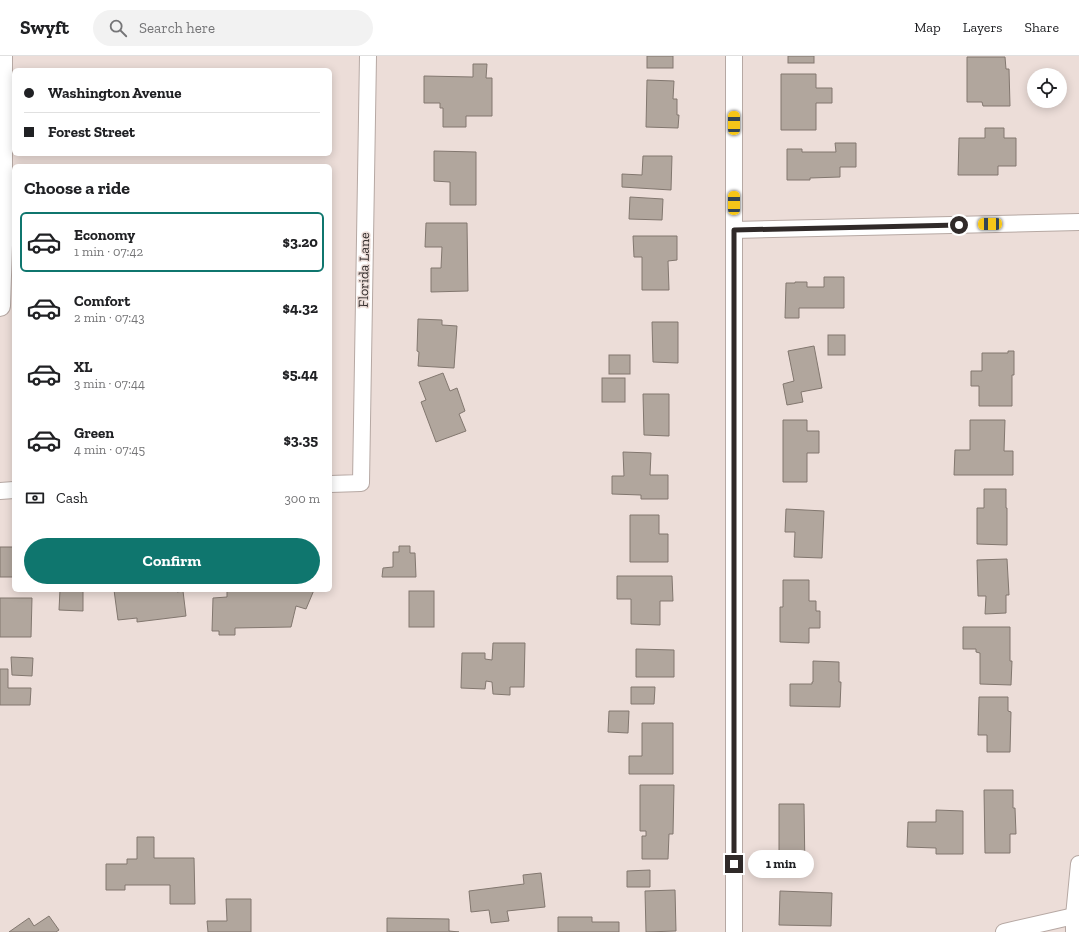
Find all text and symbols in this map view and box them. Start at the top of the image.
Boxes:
search box [93,10,373,46]
text: Swyft [20,16,69,39]
icon: search [107,17,129,39]
text: Search here [139,19,215,37]
text: Map [914,19,941,36]
text: Layers [963,19,1002,36]
text: Share [1024,19,1059,36]
map controls [1027,68,1067,108]
button: locate [1027,68,1067,108]
text: Washington Avenue [48,84,182,102]
car [728,111,740,135]
text: Forest Street [48,123,135,141]
text: Choose a ride [24,177,130,199]
car [728,191,740,215]
route start [950,216,968,234]
car [978,218,1002,230]
icon: car [26,224,62,260]
text: Economy [74,226,135,244]
street label: Florida Lane [355,232,373,308]
text: $3.20 [283,233,318,251]
text: 1 min · 07:42 [74,244,143,259]
icon: car [26,290,62,326]
text: Comfort [74,292,130,310]
text: $4.32 [283,299,318,317]
text: 2 min · 07:43 [74,310,145,325]
icon: car [26,356,62,392]
text: XL [74,358,92,376]
text: $5.44 [282,365,318,383]
text: 3 min · 07:44 [74,376,145,391]
icon: car [26,422,62,458]
text: Green [74,424,114,442]
text: $3.35 [283,431,318,449]
text: 4 min · 07:45 [74,442,145,457]
icon: cash [24,487,46,509]
text: Cash [56,489,88,507]
text: 300 m [284,491,320,506]
button: Confirm [24,538,320,584]
callout: 1 min [748,850,814,878]
route end [725,855,743,873]
text: 1 min [766,856,796,871]

